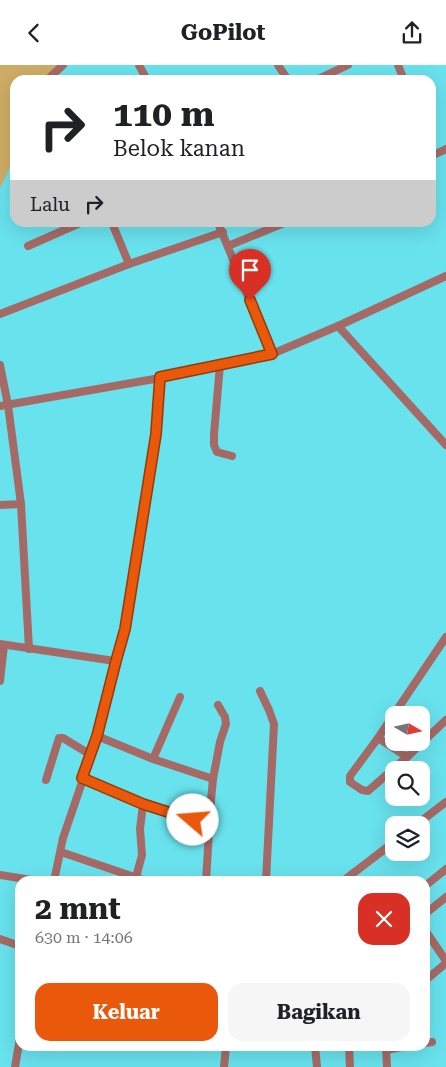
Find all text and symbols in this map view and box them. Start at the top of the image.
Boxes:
icon: back [20,19,48,47]
icon: share [398,19,426,47]
text: GoPilot [181,20,265,45]
text: 110 m [113,94,214,135]
icon: right [30,95,95,160]
text: Belok kanan [113,136,245,161]
icon: right [80,190,108,218]
text: Lalu [30,193,70,216]
pin [229,249,271,300]
icon: arrive [236,256,264,284]
north arrow [385,706,430,751]
map controls [385,706,430,861]
button: search [385,761,430,806]
position arrow [166,793,218,845]
button: layers [385,816,430,861]
text: 2 mnt [35,891,121,926]
button: close [358,893,410,945]
text: 630 m · 14:06 [35,928,133,947]
button: Keluar [35,983,218,1041]
button: Bagikan [228,983,410,1041]

